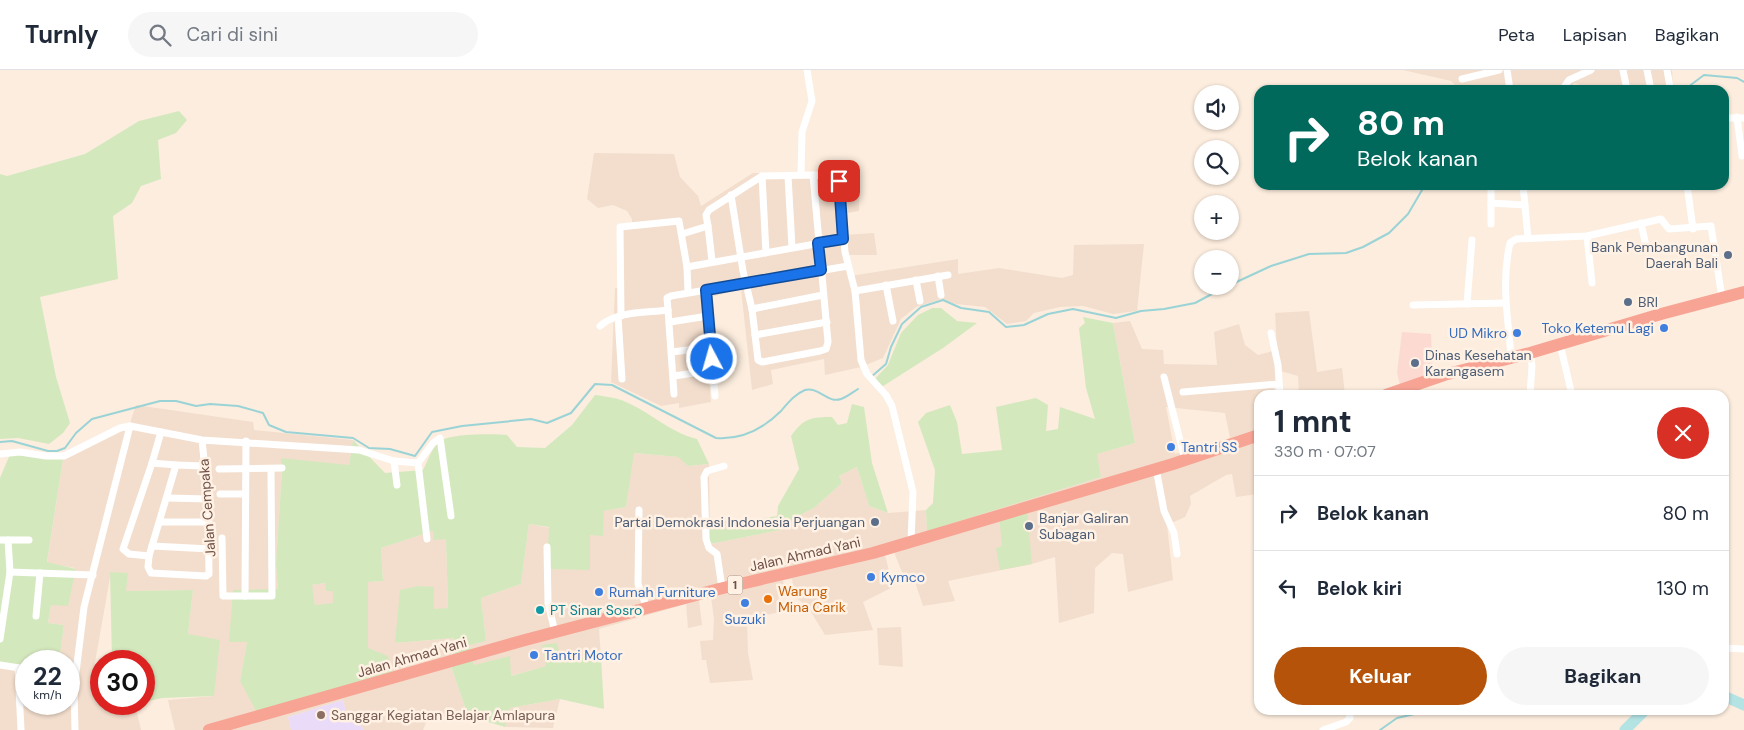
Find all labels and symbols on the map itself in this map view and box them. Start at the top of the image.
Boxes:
pin [818,160,860,202]
place label: Bank Pembangunan Daerah Bali [1591,238,1718,272]
marker: Bank Pembangunan Daerah Bali [1722,249,1734,261]
place label: BRI [1638,293,1658,311]
marker: BRI [1622,296,1634,308]
place label: Toko Ketemu Lagi [1541,319,1654,337]
marker: Toko Ketemu Lagi [1658,322,1670,334]
place label: UD Mikro [1449,324,1507,342]
marker: UD Mikro [1511,327,1523,339]
position arrow [685,332,737,384]
place label: Dinas Kesehatan Karangasem [1425,346,1532,380]
marker: Dinas Kesehatan Karangasem [1409,357,1421,369]
place label: Tantri SS [1181,438,1237,456]
marker: Tantri SS [1165,441,1177,453]
street label: Jalan Cempaka [195,458,219,558]
place label: Banjar Galiran Subagan [1039,509,1129,543]
place label: Partai Demokrasi Indonesia Perjuangan [614,513,865,531]
marker: Partai Demokrasi Indonesia Perjuangan [869,516,881,528]
marker: Banjar Galiran Subagan [1023,520,1035,532]
street label: Jalan Ahmad Yani [748,532,862,576]
place label: Kymco [881,568,925,586]
marker: Kymco [865,571,877,583]
road number: 1 [728,576,742,594]
place label: Warung Mina Carik [778,582,846,616]
place label: Rumah Furniture [609,583,716,601]
marker: Rumah Furniture [593,586,605,598]
marker: Warung Mina Carik [762,593,774,605]
marker: Suzuki [739,597,751,609]
place label: PT Sinar Sosro [550,601,642,619]
marker: PT Sinar Sosro [534,604,546,616]
place label: Suzuki [725,610,766,628]
street label: Jalan Ahmad Yani [355,633,469,681]
place label: Tantri Motor [544,646,623,664]
marker: Tantri Motor [528,649,540,661]
speed limit sign: 30 [90,650,155,715]
place label: Sanggar Kegiatan Belajar Amlapura [331,706,555,724]
marker: Sanggar Kegiatan Belajar Amlapura [315,709,327,721]

